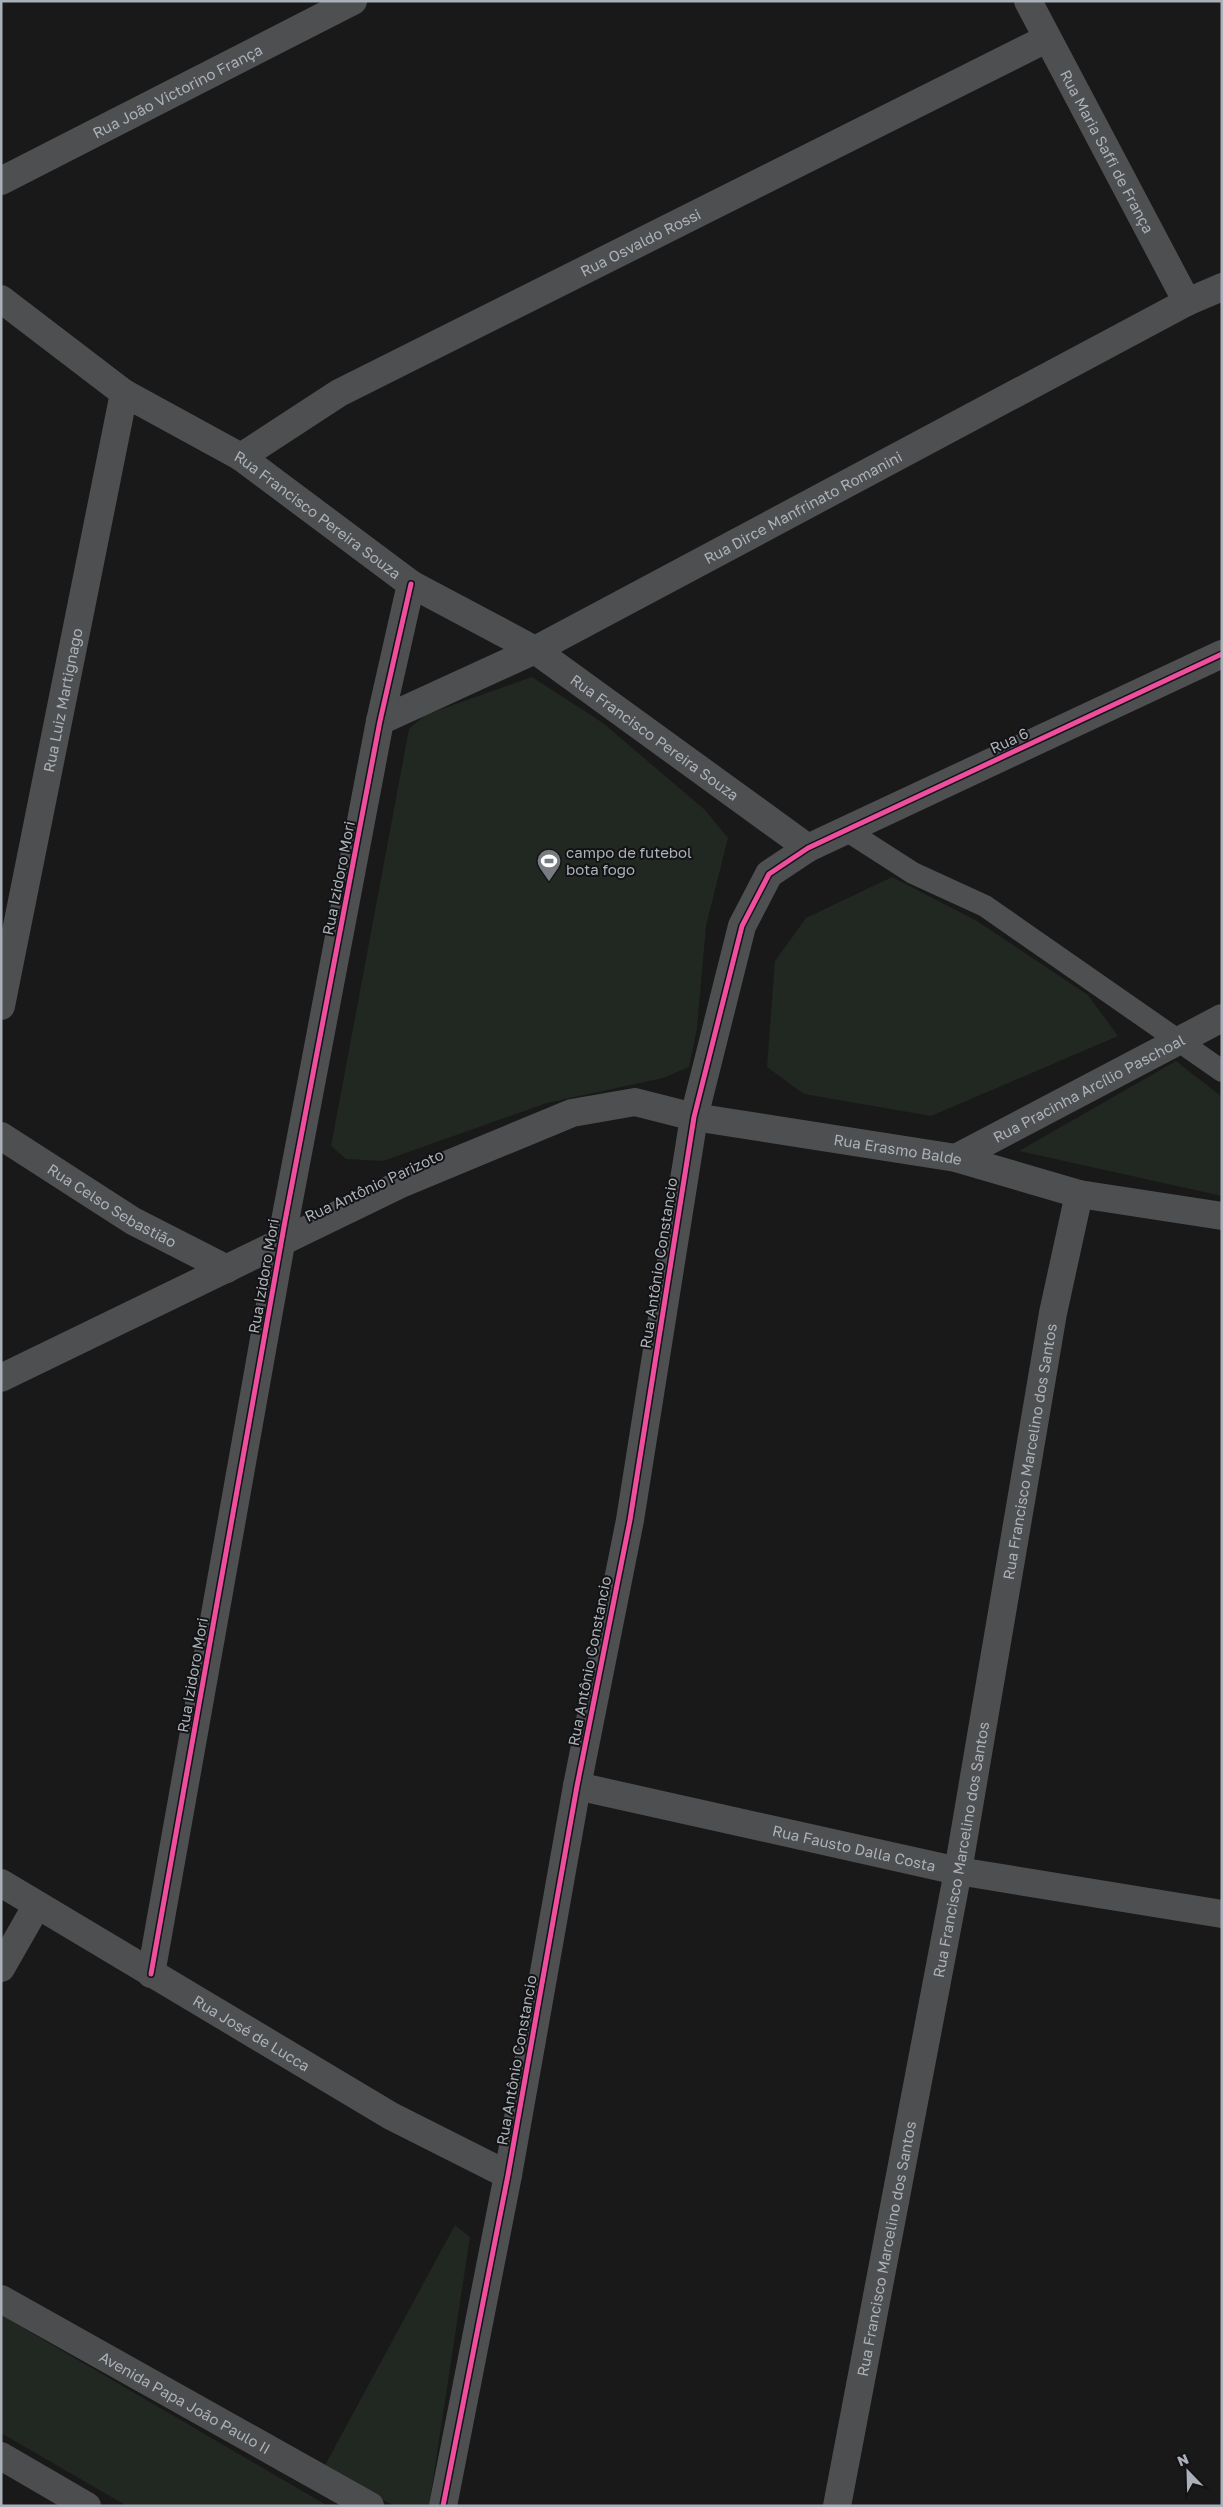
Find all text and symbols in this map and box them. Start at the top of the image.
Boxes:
street label: Rua João Victorino França [89,40,265,142]
street label: Rua Maria Saffi de França [1057,66,1158,236]
street label: Rua Osvaldo Rossi [577,204,704,280]
street label: Rua Francisco Pereira Souza [232,446,405,582]
street label: Rua Dirce Manfrinato Romanini [701,447,905,567]
street label: Rua Luiz Martignago [39,626,86,774]
street label: Rua Francisco Pereira Souza [567,670,743,804]
street label: Rua 6 [987,723,1031,757]
street label: Rua Izidoro Mori [318,819,358,937]
place label: campo de futebol bota fogo [566,843,692,878]
sports icon: campo de futebol bota fogo [536,848,562,882]
street label: Rua Pracinha Arcílio Paschoal [990,1030,1188,1146]
street label: Rua Erasmo Balde [832,1130,965,1168]
street label: Rua Antônio Parizoto [302,1145,446,1225]
street label: Rua Celso Sebastião [44,1160,179,1251]
street label: Rua Antônio Constancio [636,1176,680,1350]
street label: Rua Izidoro Mori [244,1217,282,1335]
street label: Rua Francisco Marcelino dos Santos [999,1322,1060,1581]
street label: Rua Antônio Constancio [564,1575,614,1747]
street label: Rua Izidoro Mori [173,1616,211,1734]
street label: Rua Francisco Marcelino dos Santos [929,1720,992,1979]
street label: Rua Fausto Dalla Costa [771,1821,938,1875]
street label: Rua Antônio Constancio [492,1973,540,2147]
street label: Rua José de Lucca [190,1991,313,2075]
street label: Rua Francisco Marcelino dos Santos [853,2119,919,2378]
street label: Avenida Papa João Paulo II [96,2347,274,2457]
north arrow [1163,2447,1213,2497]
text: N [1175,2450,1191,2469]

